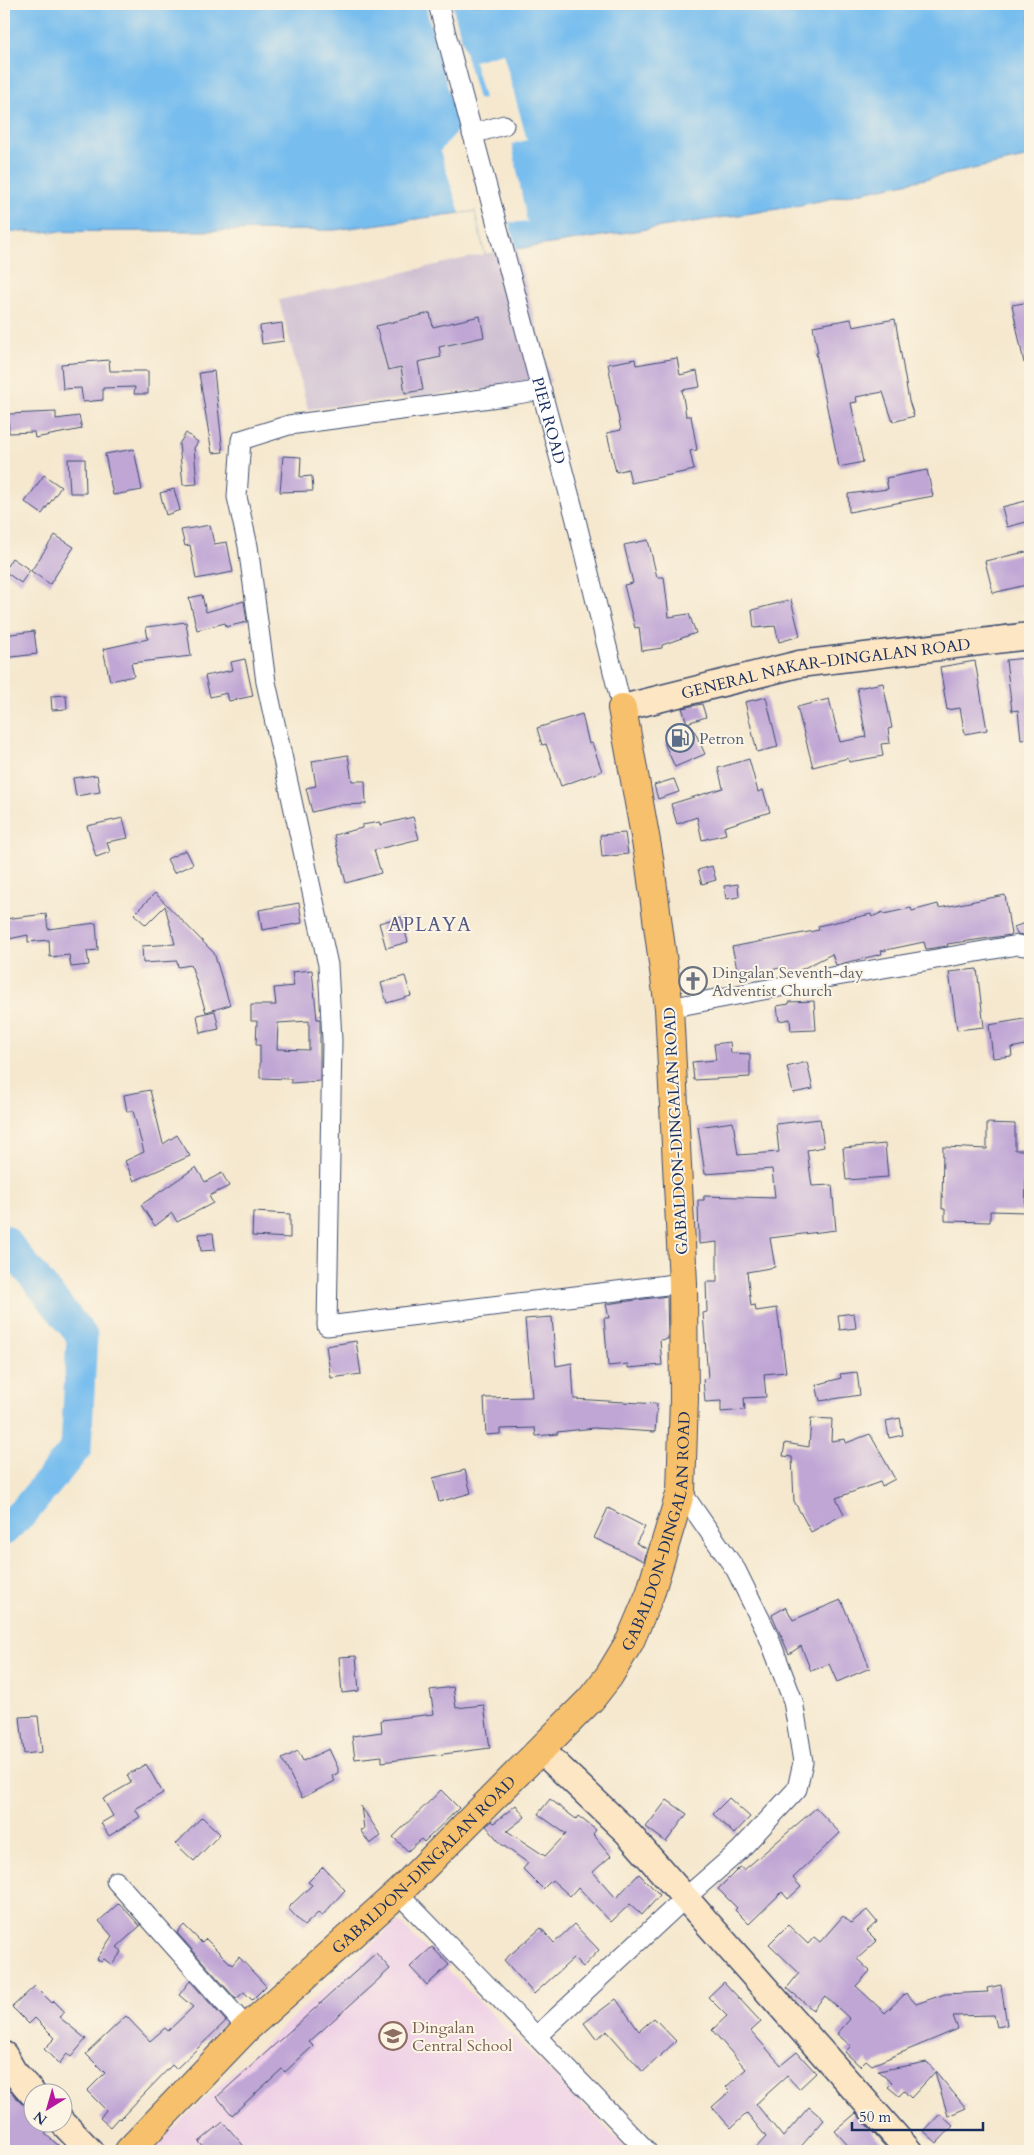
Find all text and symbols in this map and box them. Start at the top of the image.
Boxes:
street label: PIER ROAD [526,375,571,467]
street label: GENERAL NAKAR-DINGALAN ROAD [679,633,972,705]
fuel station icon: Petron [665,723,695,753]
place label: Petron [699,728,744,750]
district label: APLAYA [388,912,472,938]
place label: Dingalan Seventh-day Adventist Church [712,962,864,1002]
church icon: Dingalan Seventh-day Adventist Church [678,966,708,996]
street label: GABALDON-DINGALAN ROAD [659,1007,693,1255]
street label: GABALDON-DINGALAN ROAD [616,1411,696,1656]
street label: GABALDON-DINGALAN ROAD [327,1771,521,1959]
place label: Dingalan Central School [412,2017,512,2057]
school or university icon: Dingalan Central School [378,2021,408,2051]
north arrow [22,2082,72,2132]
scale bar [852,2100,983,2132]
text: N [30,2107,51,2129]
text: 50 m [859,2107,891,2127]

